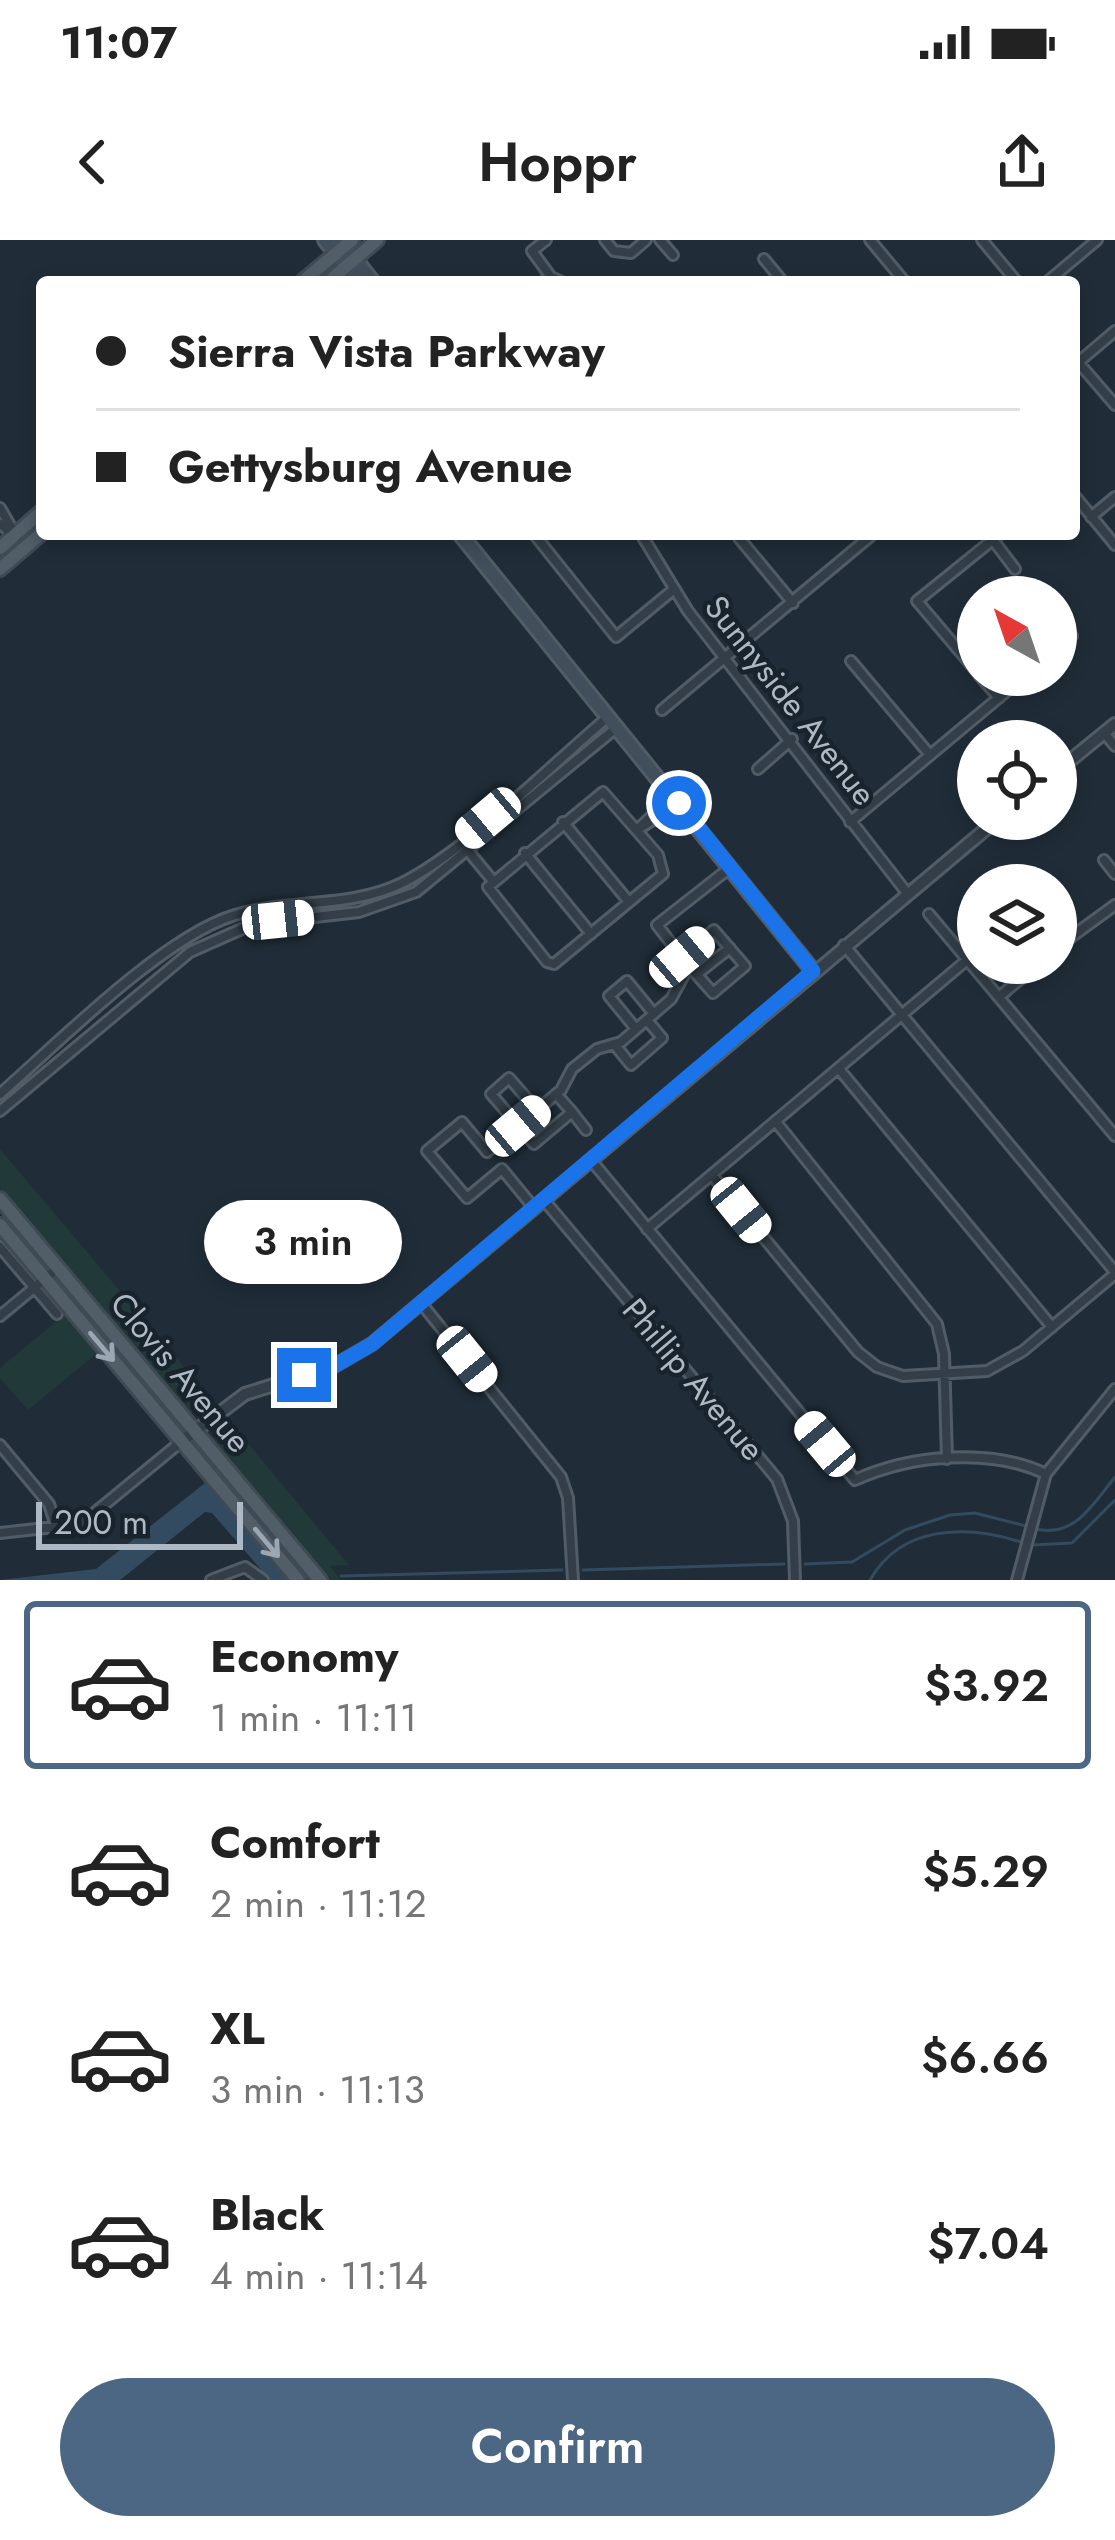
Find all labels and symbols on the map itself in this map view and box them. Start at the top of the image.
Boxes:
north arrow [957,576,1077,696]
street label: Sunnyside Avenue [694,585,888,815]
route start [652,776,706,830]
car [449,781,527,855]
car [240,898,316,942]
car [643,920,721,994]
car [479,1089,557,1163]
car [704,1171,778,1249]
callout: 3 min [205,1201,403,1285]
street label: Clovis Avenue [99,1282,262,1463]
street label: Phillip Avenue [612,1288,776,1471]
car [430,1320,504,1398]
one-way arrow [88,1331,116,1362]
route end [277,1348,331,1402]
car [788,1405,862,1483]
scale bar [36,1496,243,1549]
one-way arrow [252,1527,280,1558]

